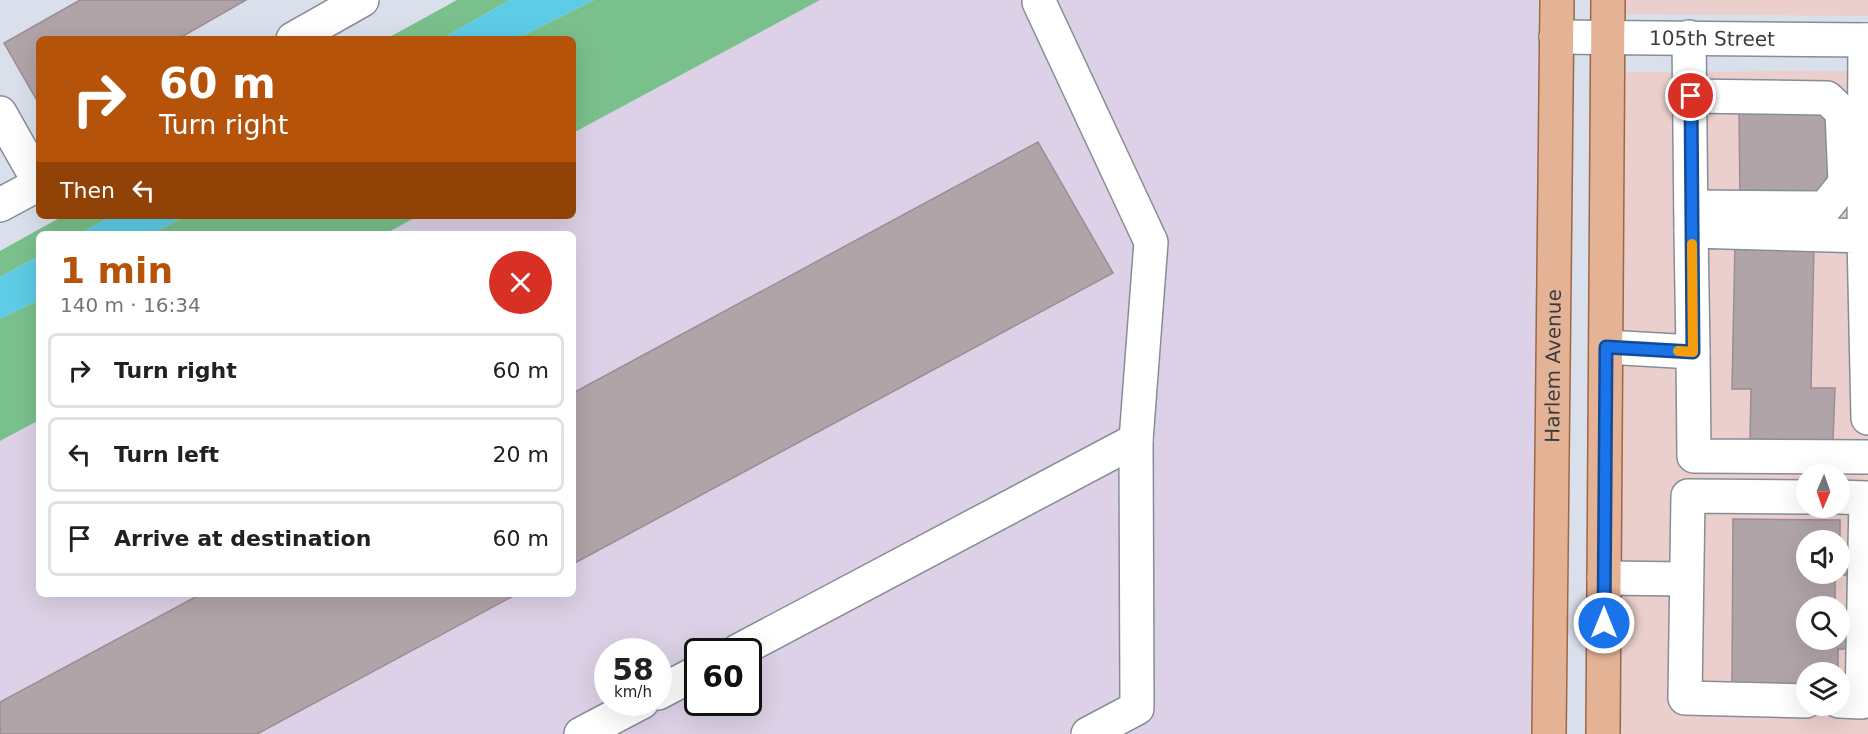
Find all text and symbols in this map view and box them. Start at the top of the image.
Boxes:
street label: 105th Street [1649,26,1775,51]
text: 60 m [159,59,276,108]
icon: right [60,60,138,138]
pin [1665,70,1716,121]
icon: arrive [1674,79,1707,112]
text: Turn right [159,109,288,140]
icon: left [127,174,160,207]
text: Then [60,178,115,203]
text: 1 min [60,250,173,291]
button: close [489,251,552,314]
street label: Harlem Avenue [1540,289,1566,443]
text: 140 m · 16:34 [60,293,201,317]
icon: right [63,354,96,387]
text: Turn right [114,358,237,383]
text: 60 m [493,358,549,383]
icon: left [63,438,96,471]
text: Turn left [114,442,219,467]
text: 20 m [493,442,549,467]
north arrow [1796,464,1850,518]
map controls [1796,464,1850,716]
icon: arrive [63,522,96,555]
text: Arrive at destination [114,526,371,551]
text: 60 m [493,526,549,551]
button: sound [1796,530,1850,584]
position arrow [1572,591,1636,655]
button: search [1796,596,1850,650]
speed limit sign: 60 [684,638,762,716]
text: 58 [612,652,654,687]
button: layers [1796,662,1850,716]
text: km/h [614,683,652,701]

